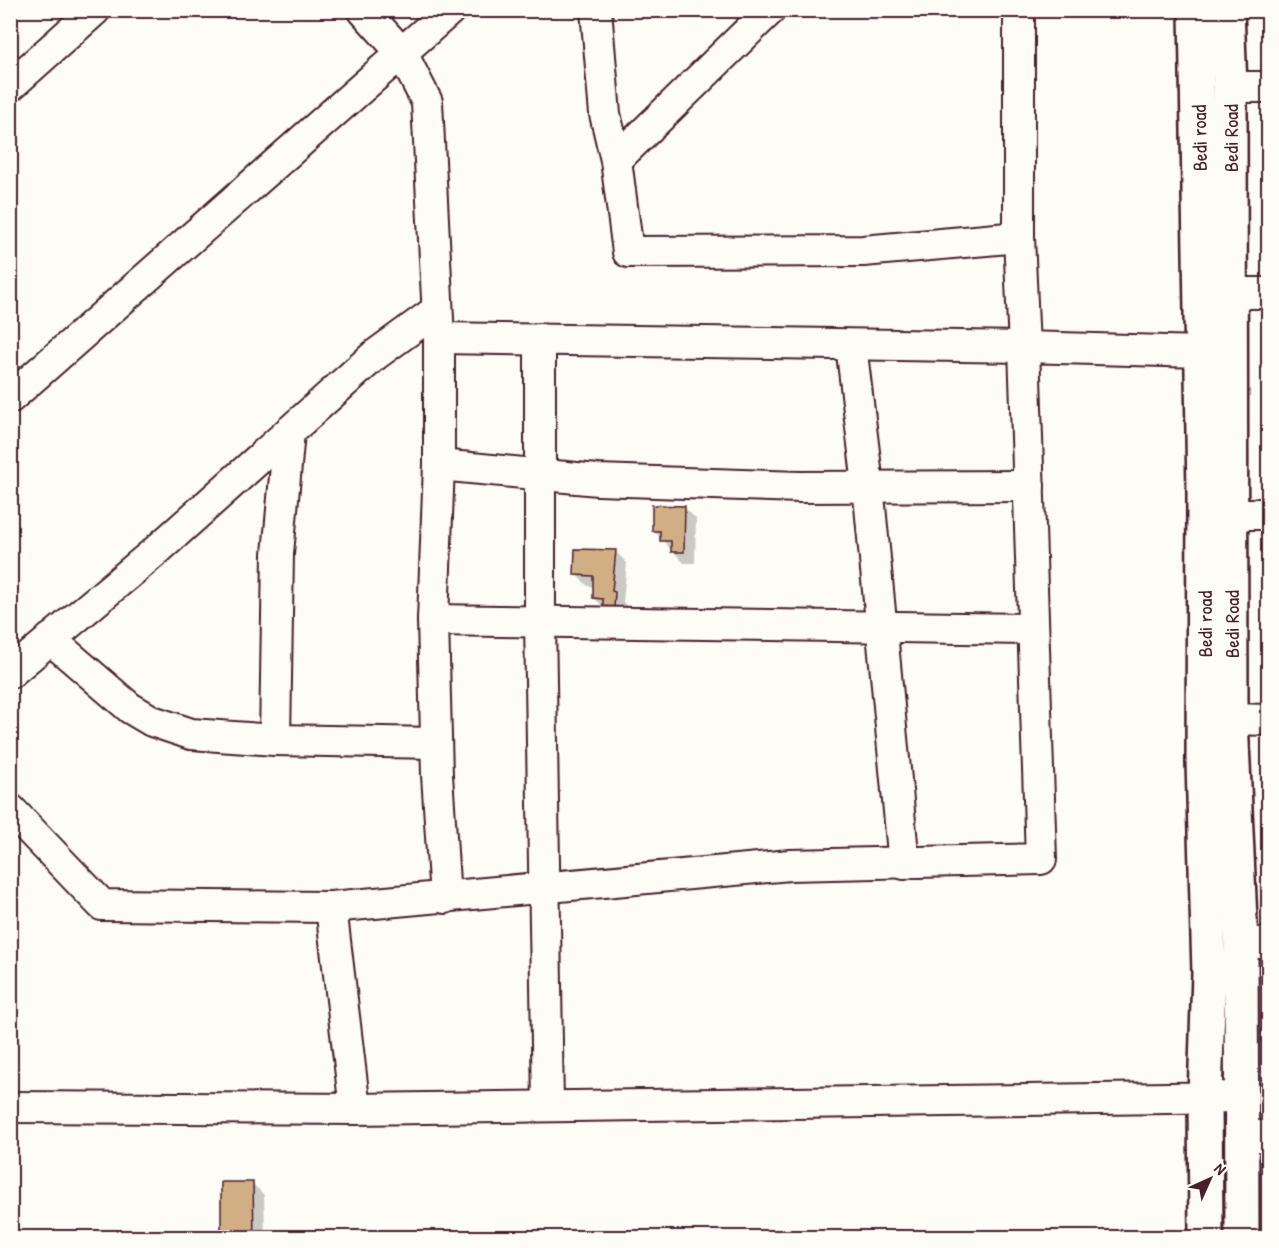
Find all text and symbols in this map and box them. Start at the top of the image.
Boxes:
street label: Bedi road [1185,104,1213,171]
street label: Bedi Road [1217,104,1244,172]
street label: Bedi Road [1218,590,1245,658]
street label: Bedi road [1191,591,1218,657]
north arrow [1180,1149,1240,1209]
text: N [1210,1158,1232,1180]

